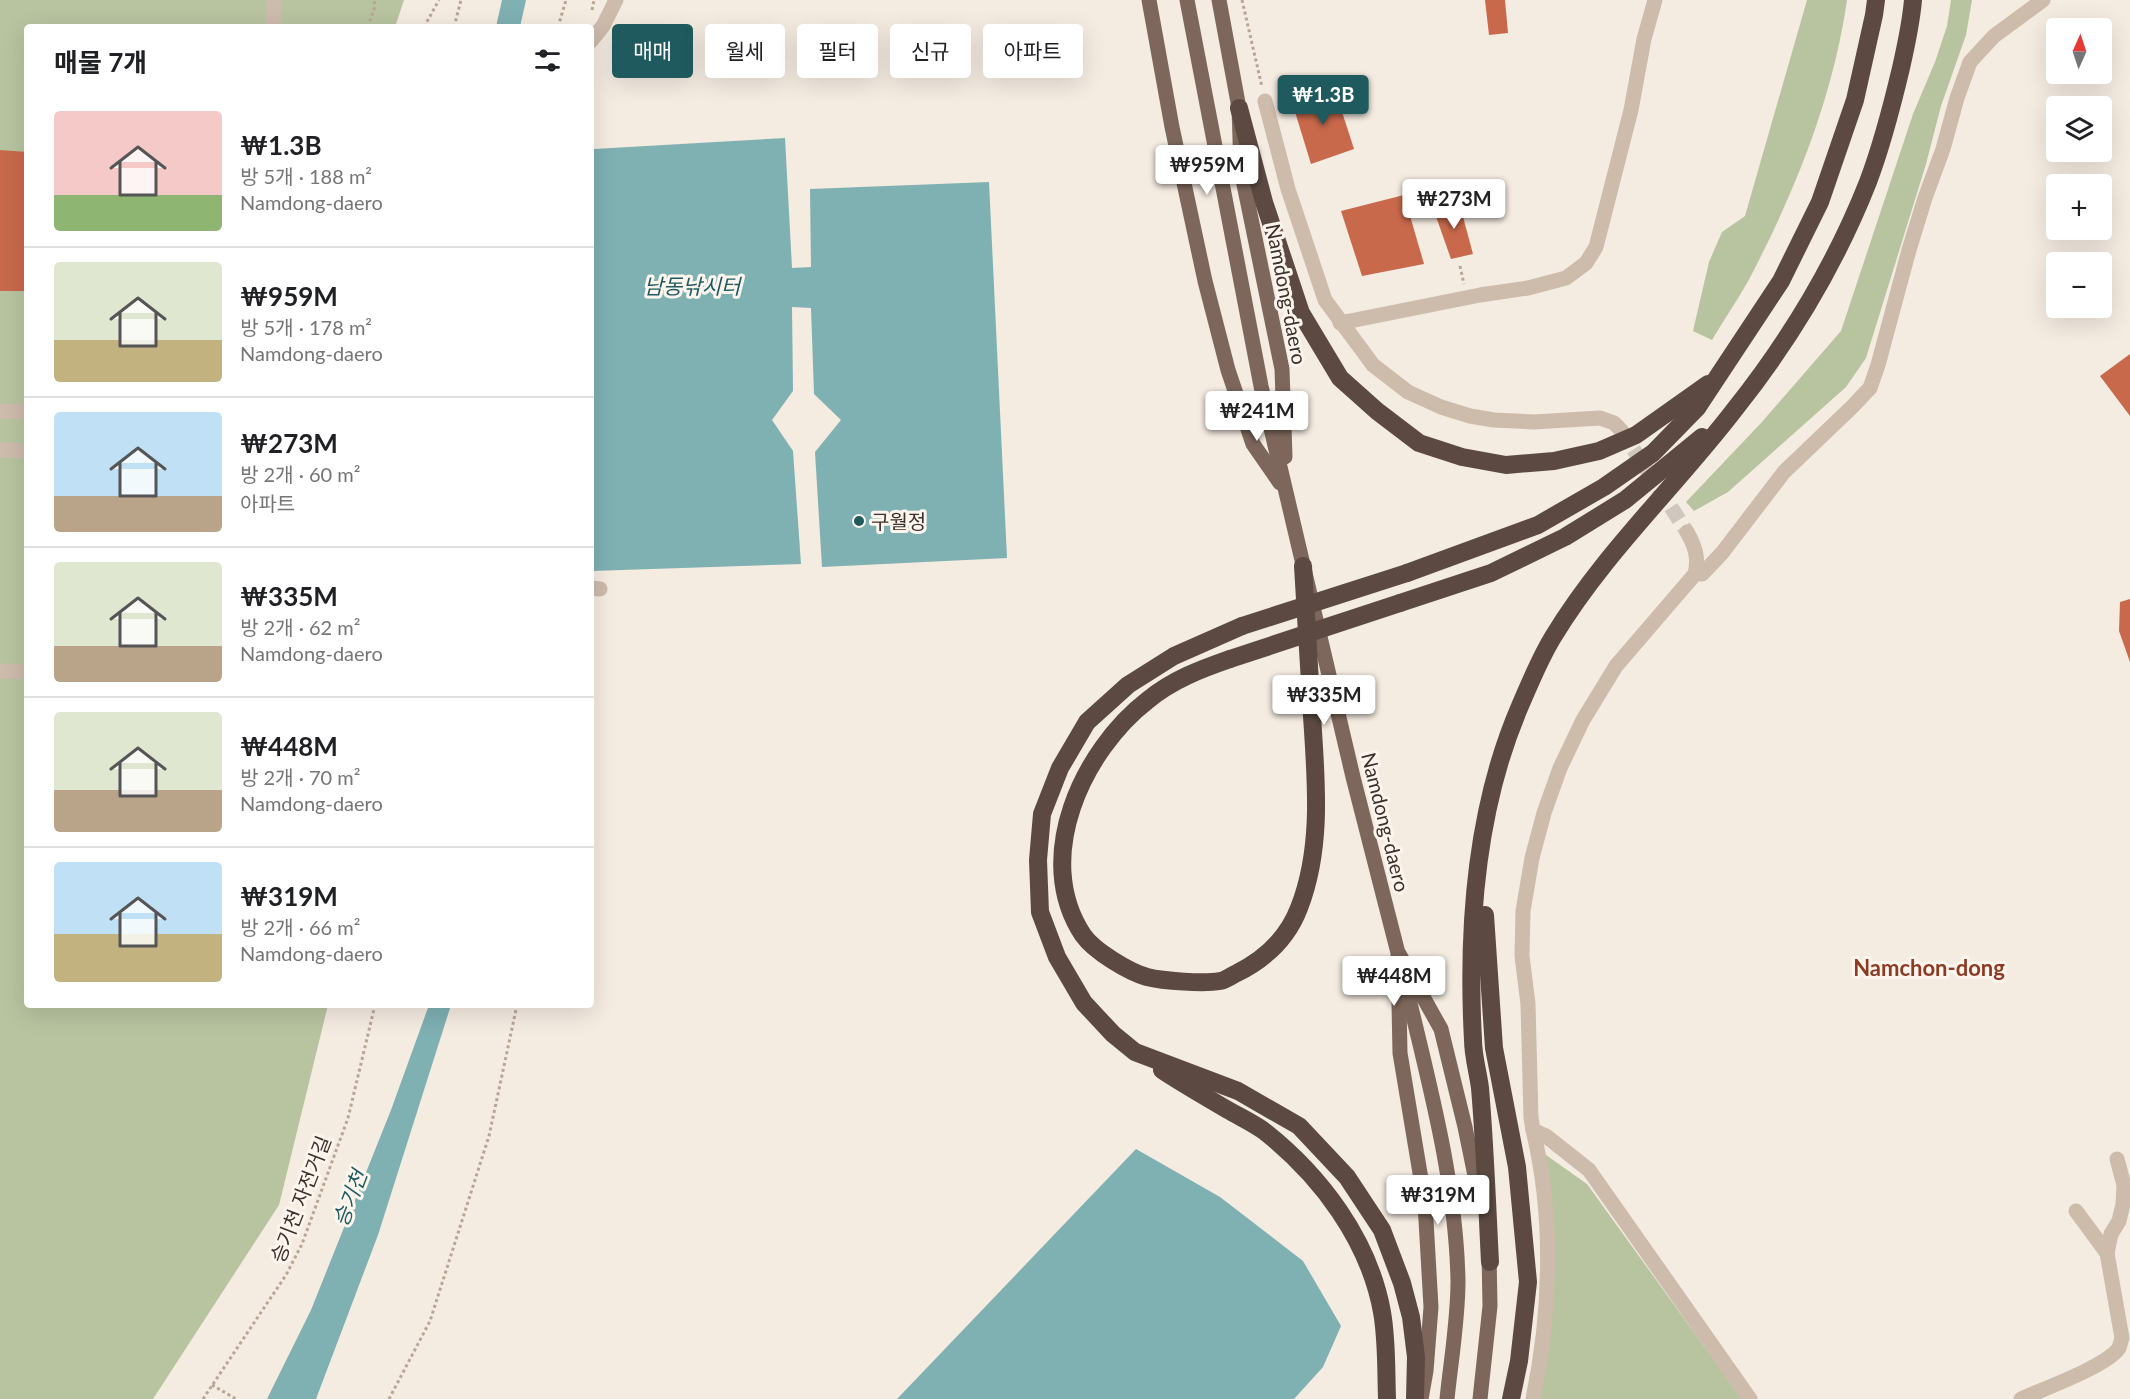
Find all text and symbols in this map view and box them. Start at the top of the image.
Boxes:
north arrow [2046,18,2112,84]
map controls [2046,18,2112,318]
chip: 매매 [612,24,693,78]
chip: 월세 [705,24,785,78]
chip: 필터 [797,24,878,78]
chip: 신규 [890,24,971,78]
chip: 아파트 [983,24,1083,78]
icon: filters [531,44,564,77]
text: 매물 7개 [54,46,147,78]
pin: ₩1.3B [1281,75,1365,126]
text: ₩1.3B [1292,82,1354,106]
button: layers [2046,96,2112,162]
text: ₩1.3B [240,129,322,161]
icon: home [102,135,174,207]
pin: ₩959M [1165,145,1249,196]
text: ₩959M [1169,152,1245,176]
text: 방 5개 · 188 m² [240,164,372,188]
button: + [2046,174,2112,240]
pin: ₩273M [1412,179,1496,230]
text: ₩273M [1416,186,1492,210]
text: Namdong-daero [240,190,383,214]
street label: Namdong-daero [1262,222,1312,366]
button: − [2046,252,2112,318]
water label: 남동낚시터 [644,273,743,298]
text: ₩959M [240,280,338,312]
icon: home [102,286,174,358]
text: 방 5개 · 178 m² [240,315,372,339]
text: Namdong-daero [240,341,383,365]
pin: ₩241M [1215,391,1299,442]
text: ₩241M [1219,398,1295,422]
text: ₩273M [240,427,338,459]
icon: home [102,436,174,508]
text: 방 2개 · 60 m² [240,462,360,486]
text: 아파트 [240,491,295,515]
place label: 구월정 [871,509,926,533]
marker: 구월정 [852,514,866,528]
text: ₩335M [240,580,338,612]
icon: home [102,586,174,658]
text: 방 2개 · 62 m² [240,615,360,639]
text: Namdong-daero [240,641,383,665]
pin: ₩335M [1282,675,1366,726]
text: ₩335M [1286,682,1362,706]
text: ₩448M [240,730,338,762]
icon: home [102,736,174,808]
street label: Namdong-daero [1357,750,1415,894]
text: 방 2개 · 70 m² [240,765,360,789]
text: Namdong-daero [240,791,383,815]
text: ₩319M [240,880,338,912]
icon: home [102,886,174,958]
text: 방 2개 · 66 m² [240,915,360,939]
text: Namdong-daero [240,941,383,965]
district label: Namchon-dong [1853,954,2005,981]
pin: ₩448M [1352,956,1436,1007]
text: ₩448M [1356,963,1432,987]
street label: 승기천 자전거길 [265,1132,335,1266]
water label: 승기천 [327,1164,372,1230]
pin: ₩319M [1396,1175,1480,1226]
text: ₩319M [1400,1182,1476,1206]

